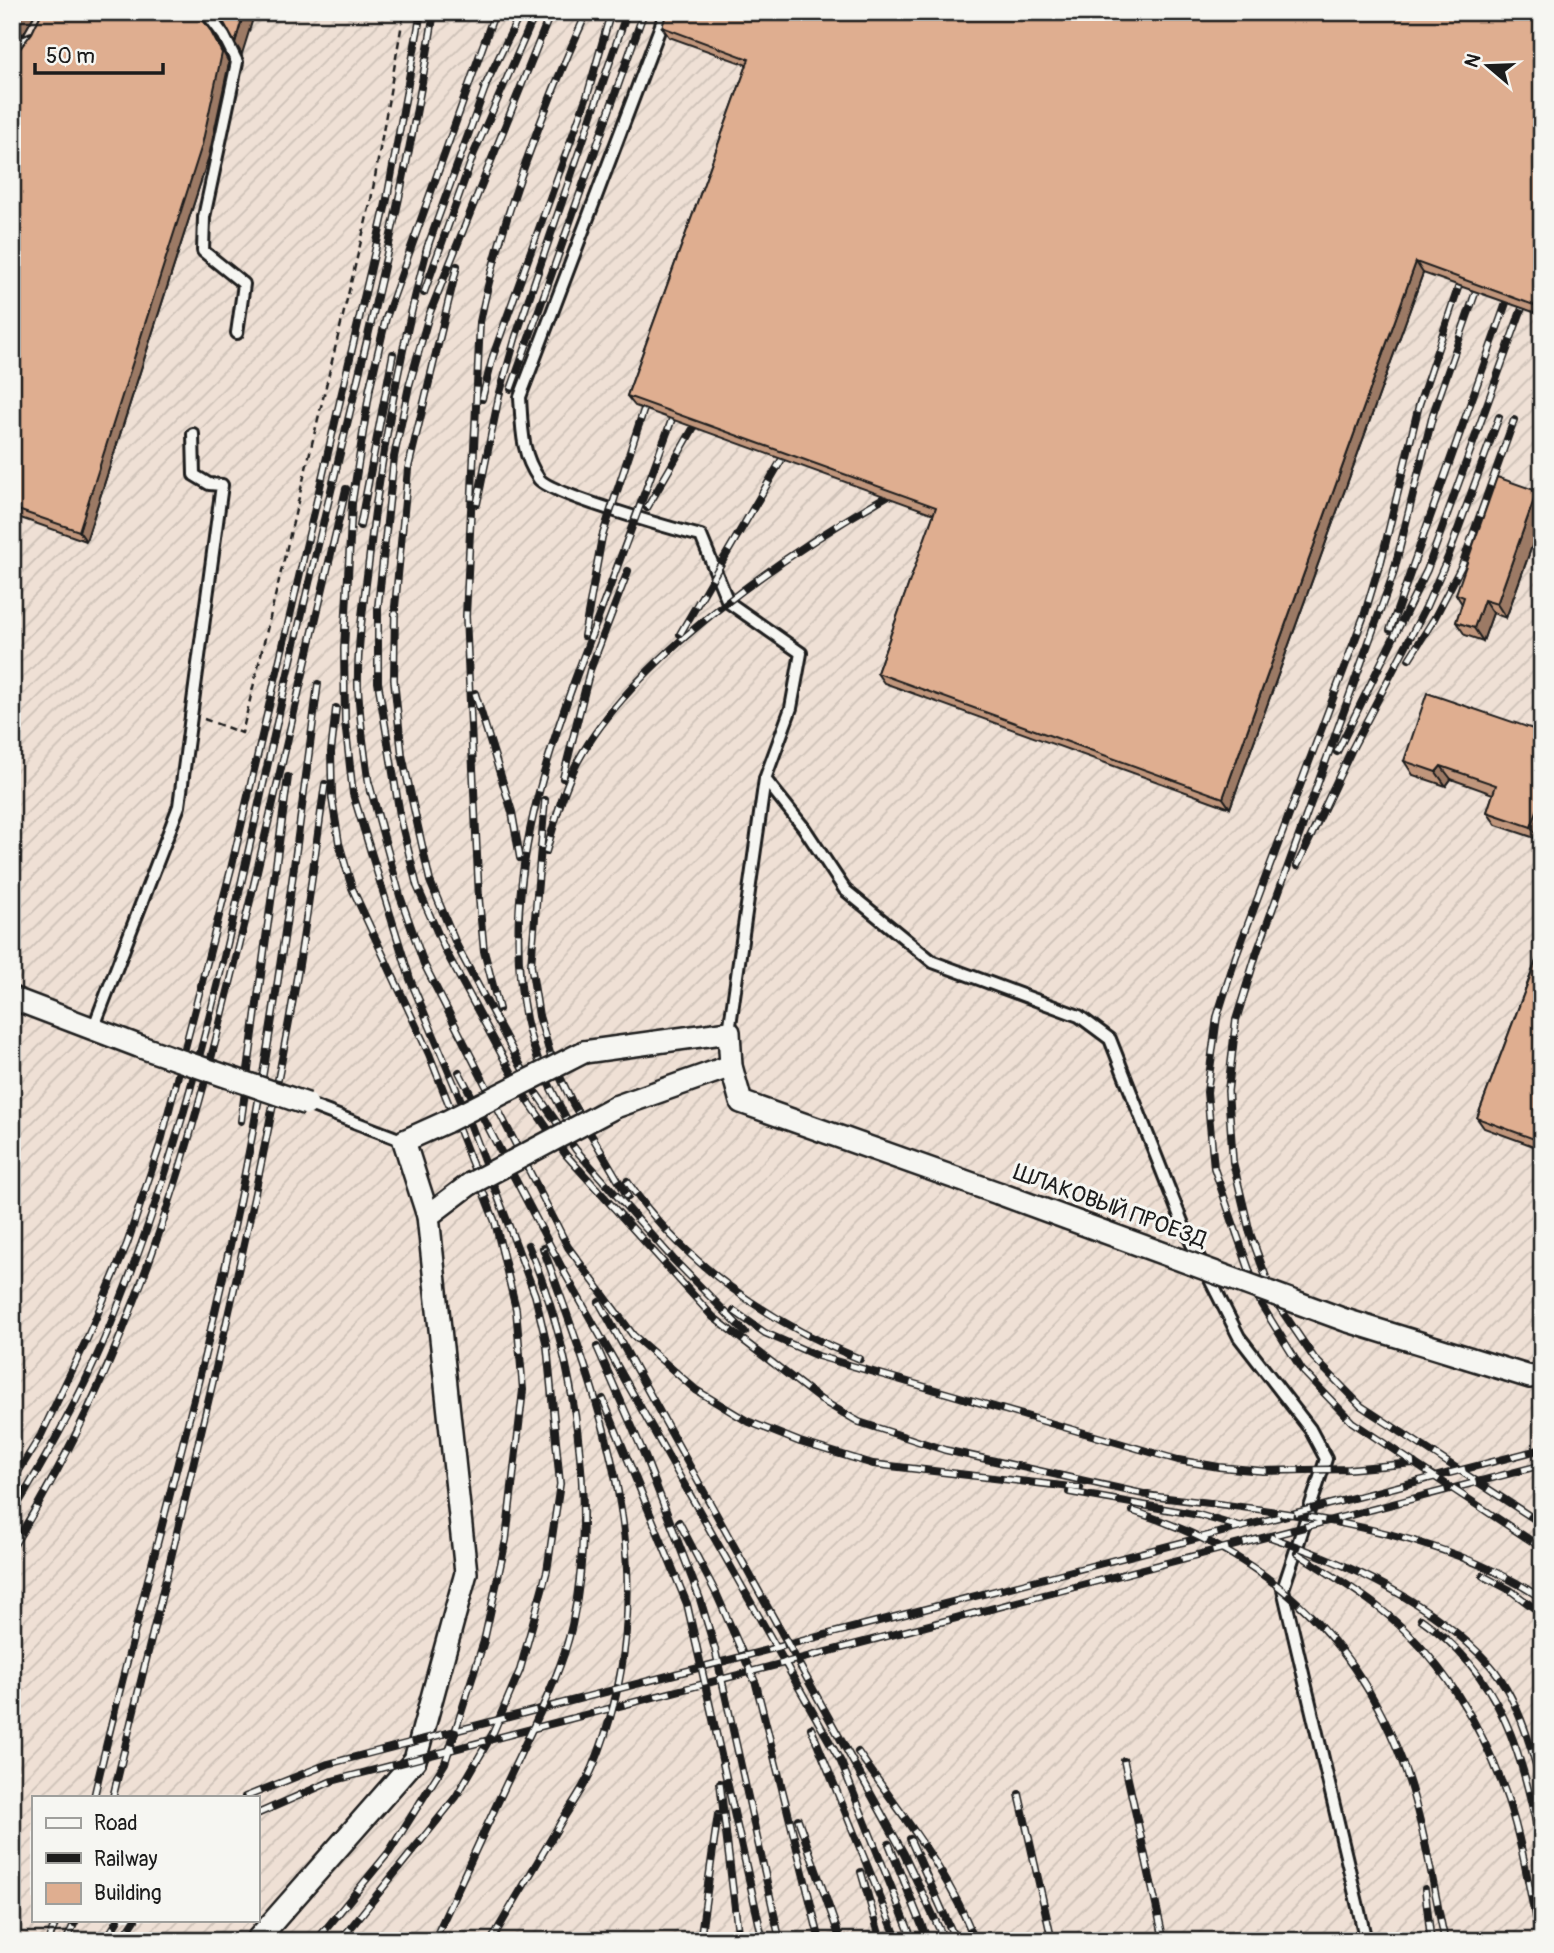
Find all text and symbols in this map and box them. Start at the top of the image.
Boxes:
scale bar [35,32,163,76]
north arrow [1452,32,1522,102]
text: 50 m [46,43,95,70]
text: N [1459,51,1486,71]
street label: ШЛАКОВЫЙ ПРОЕЗД [1010,1158,1212,1255]
legend [32,1796,259,1922]
text: Road [94,1810,138,1837]
text: Railway [94,1846,158,1873]
text: Building [94,1880,161,1907]

